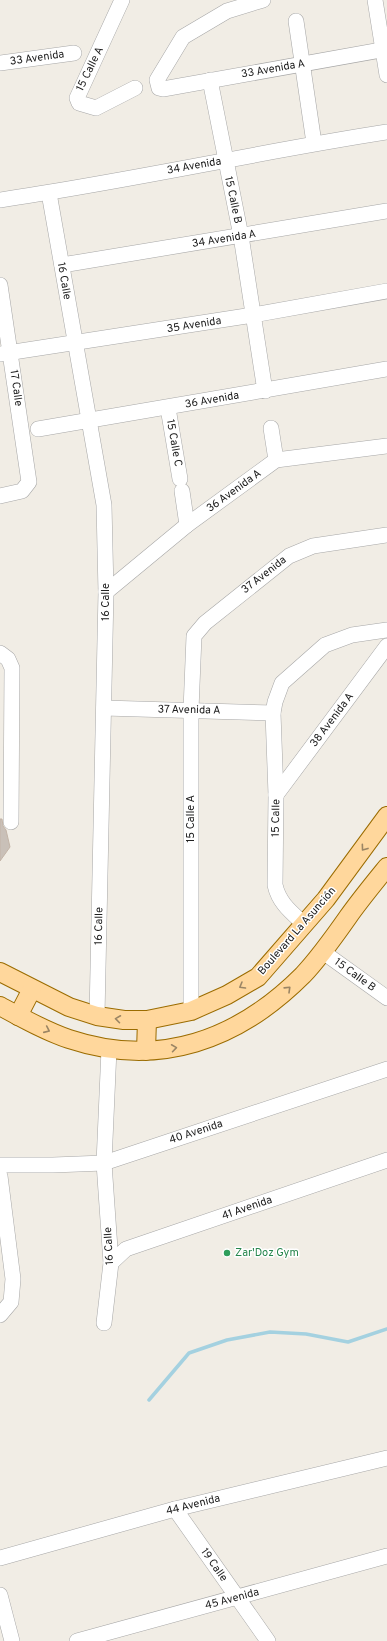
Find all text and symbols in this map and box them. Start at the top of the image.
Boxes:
street label: 15 Calle A [73,44,107,94]
street label: 33 Avenida [9,47,65,69]
street label: 33 Avenida A [240,57,306,81]
street label: 34 Avenida [166,154,223,178]
street label: 15 Calle B [221,175,245,225]
street label: 34 Avenida A [191,227,257,251]
street label: 16 Calle [54,261,74,301]
street label: 35 Avenida [166,314,223,336]
street label: 17 Calle [7,369,25,407]
street label: 36 Avenida [184,388,240,412]
street label: 15 Calle C [163,418,185,468]
street label: 36 Avenida A [204,466,264,516]
street label: 37 Avenida [239,553,290,597]
street label: 16 Calle [99,583,113,621]
street label: 38 Avenida A [307,690,357,750]
street label: 37 Avenida A [157,702,221,718]
street label: 15 Calle A [184,795,198,843]
street label: 15 Calle [269,799,283,837]
one-way arrow [362,843,369,850]
street label: Boulevard La Asunción [255,884,339,978]
street label: 16 Calle [92,907,106,945]
street label: 15 Calle B [332,955,378,995]
one-way arrow [239,982,246,989]
one-way arrow [283,986,291,994]
one-way arrow [115,1015,121,1024]
one-way arrow [43,1025,51,1033]
one-way arrow [171,1044,177,1053]
street label: 40 Avenida [167,1117,225,1147]
street label: 41 Avenida [220,1193,274,1223]
street label: 16 Calle [101,1227,117,1265]
place label: Zar'Doz Gym [235,1246,299,1260]
marker: Zar'Doz Gym [222,1248,232,1258]
street label: 44 Avenida [164,1491,222,1518]
street label: 19 Calle [197,1545,231,1585]
street label: 45 Avenida [203,1585,261,1613]

